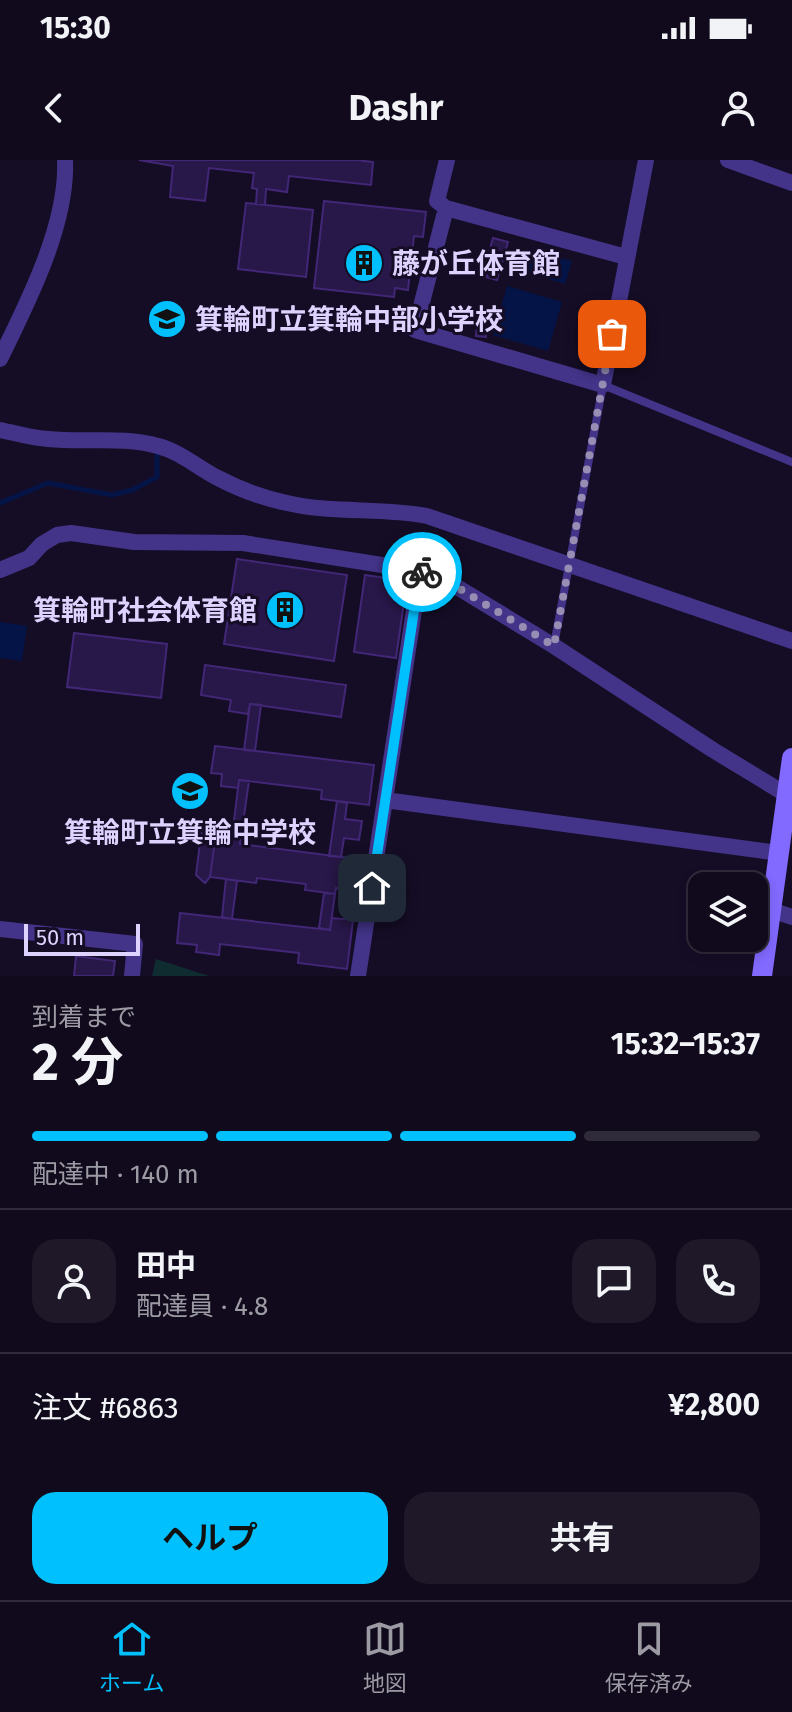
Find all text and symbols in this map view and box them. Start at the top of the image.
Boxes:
text: 15:30 [40,10,111,46]
icon: back [32,86,76,130]
text: Dashr [348,86,444,130]
icon: person [716,86,760,130]
building icon: 藤が丘体育館 [343,242,385,284]
place label: 藤が丘体育館 [392,247,560,280]
school or university icon: 箕輪町立箕輪中部小学校 [146,298,188,340]
pin [578,300,646,368]
place label: 箕輪町立箕輪中部小学校 [195,303,503,336]
icon: bag [590,312,634,356]
courier [382,532,462,612]
icon: bike [400,550,444,594]
building icon: 箕輪町社会体育館 [264,589,306,631]
place label: 箕輪町社会体育館 [33,594,257,627]
school or university icon: 箕輪町立箕輪中学校 [169,770,211,812]
place label: 箕輪町立箕輪中学校 [64,816,316,849]
pin [338,854,406,922]
icon: home [350,866,394,910]
map controls [688,872,768,952]
button: layers [688,872,768,952]
scale bar [24,920,140,956]
text: 50 m [36,924,84,951]
text: 到着まで [32,1002,136,1033]
text: 15:32–15:37 [611,1026,760,1062]
text: 2 分 [32,1031,123,1094]
text: 配達中 · 140 m [32,1159,199,1190]
button: person [32,1239,116,1323]
button: chat [572,1239,656,1323]
button: phone [676,1239,760,1323]
text: 田中 [136,1248,196,1284]
text: 配達員 · 4.8 [136,1291,268,1322]
text: ¥2,800 [668,1387,760,1423]
text: 注文 #6863 [32,1390,179,1426]
button: ヘルプ [32,1492,388,1584]
button: 共有 [404,1492,760,1584]
tab: ホーム [99,1617,164,1697]
tab: 地図 [363,1617,407,1697]
tab: 保存済み [605,1617,693,1697]

